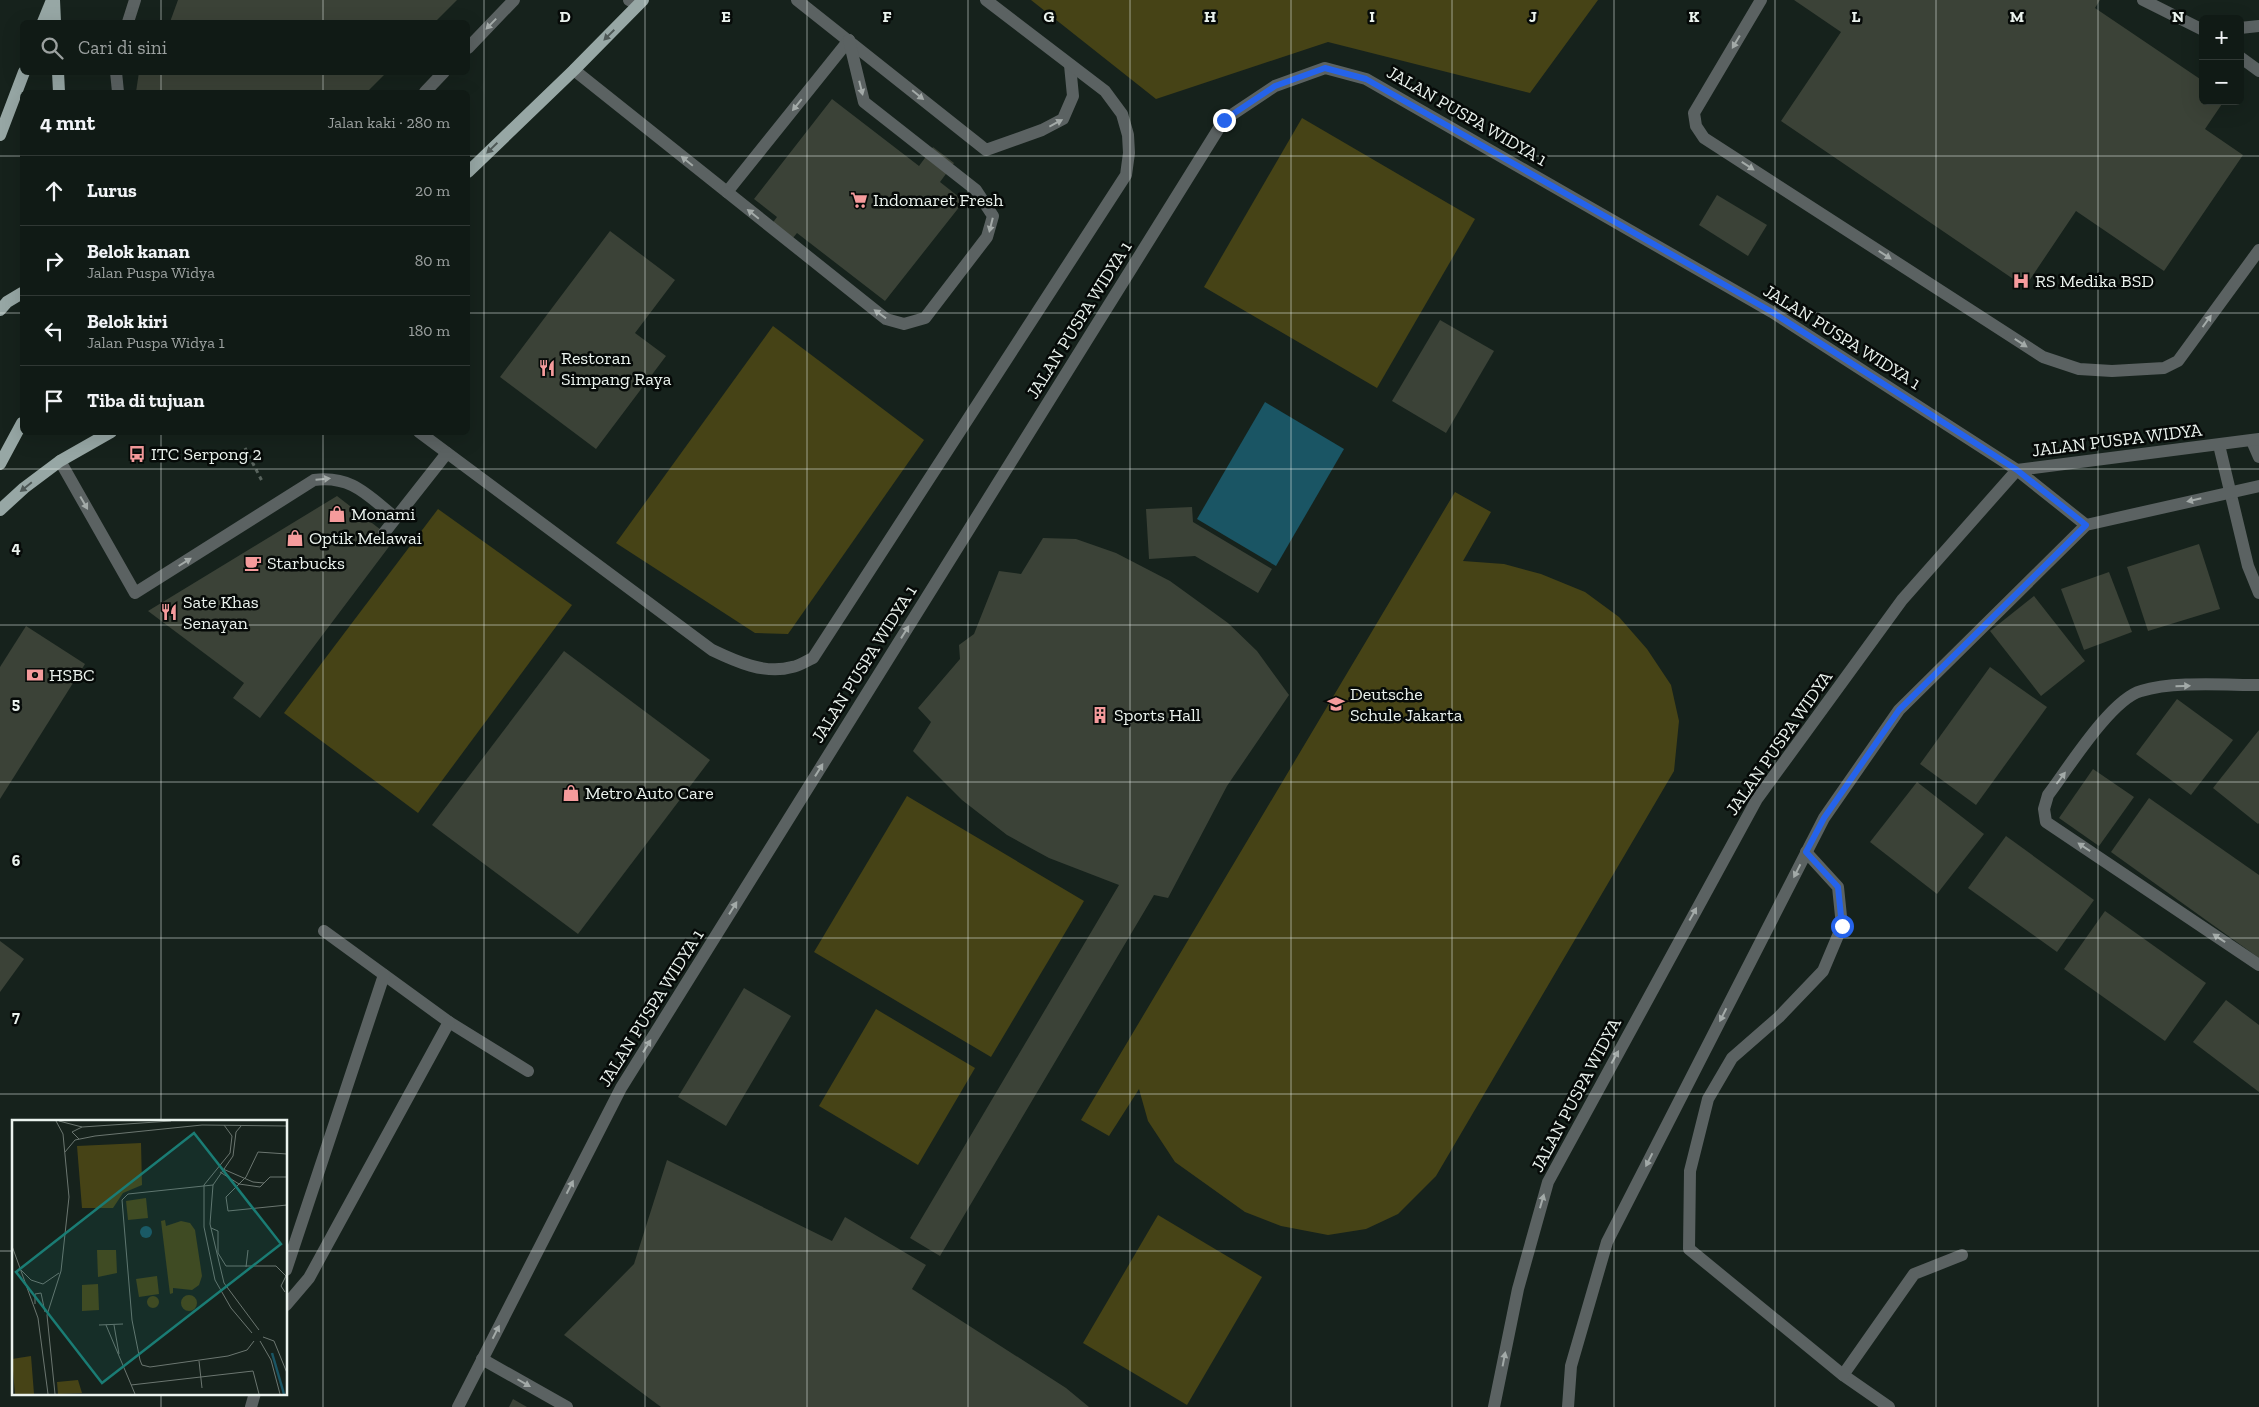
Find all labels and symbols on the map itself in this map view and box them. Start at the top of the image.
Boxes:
text: D [559,7,571,26]
text: E [721,7,731,26]
text: F [882,7,892,26]
text: G [1044,7,1055,26]
text: H [1204,7,1216,26]
text: I [1369,7,1375,26]
text: J [1529,7,1537,26]
text: K [1689,7,1700,26]
text: L [1852,7,1861,26]
text: M [2010,7,2024,26]
text: N [2172,7,2184,26]
one-way arrow [485,18,497,30]
one-way arrow [603,29,615,41]
one-way arrow [1732,35,1741,49]
street label: JALAN PUSPA WIDYA 1 [1383,61,1551,171]
one-way arrow [857,80,865,95]
one-way arrow [911,90,924,101]
one-way arrow [791,99,802,112]
route end [1213,109,1236,132]
one-way arrow [1048,119,1063,127]
one-way arrow [487,142,499,154]
one-way arrow [681,155,694,166]
one-way arrow [1742,162,1755,171]
place label: Indomaret Fresh [873,189,1003,211]
supermarket icon: Indomaret Fresh [849,190,869,210]
one-way arrow [747,208,760,219]
one-way arrow [986,218,994,233]
street label: JALAN PUSPA WIDYA 1 [1022,237,1136,403]
one-way arrow [1878,250,1891,259]
place label: RS Medika BSD [2035,270,2154,292]
hospital icon: RS Medika BSD [2011,271,2031,291]
street label: JALAN PUSPA WIDYA 1 [1759,280,1925,394]
one-way arrow [874,309,887,320]
one-way arrow [2201,315,2212,328]
one-way arrow [2014,338,2028,348]
place label: Restoran Simpang Raya [561,347,672,390]
restaurant icon: Restoran Simpang Raya [537,358,557,378]
street label: JALAN PUSPA WIDYA [2031,419,2204,461]
place label: ITC Serpong 2 [151,443,262,465]
bus stop icon: ITC Serpong 2 [127,444,147,464]
one-way arrow [316,475,332,483]
one-way arrow [20,481,33,492]
one-way arrow [80,496,88,510]
one-way arrow [2187,496,2202,504]
place label: Monami [351,503,415,525]
shop icon: Monami [327,504,347,524]
place label: Optik Melawai [309,527,422,549]
shop icon: Optik Melawai [285,528,305,548]
text: 4 [11,538,21,557]
place label: Starbucks [267,552,345,574]
cafe icon: Starbucks [243,553,263,573]
one-way arrow [178,557,191,566]
street label: JALAN PUSPA WIDYA 1 [807,581,921,747]
place label: Sate Khas Senayan [183,591,259,634]
restaurant icon: Sate Khas Senayan [159,602,179,622]
one-way arrow [900,626,909,639]
place label: HSBC [49,664,95,686]
bank icon: HSBC [25,665,45,685]
street label: JALAN PUSPA WIDYA [1721,666,1837,819]
one-way arrow [2175,682,2191,690]
place label: Deutsche Schule Jakarta [1350,683,1463,726]
text: 5 [12,694,20,713]
school or university icon: Deutsche Schule Jakarta [1326,694,1346,714]
place label: Sports Hall [1114,704,1201,726]
building icon: Sports Hall [1090,705,1110,725]
one-way arrow [814,764,823,777]
one-way arrow [2056,771,2066,785]
place label: Metro Auto Care [585,782,714,804]
shop icon: Metro Auto Care [561,783,581,803]
one-way arrow [2077,842,2091,852]
text: 6 [12,851,21,870]
one-way arrow [1793,863,1801,878]
one-way arrow [728,902,737,915]
one-way arrow [1689,908,1698,921]
route start [1831,915,1854,938]
street label: JALAN PUSPA WIDYA 1 [594,925,708,1091]
one-way arrow [2212,933,2225,943]
text: 7 [12,1007,20,1026]
one-way arrow [1719,1008,1727,1023]
street label: JALAN PUSPA WIDYA [1526,1014,1626,1176]
one-way arrow [642,1040,651,1053]
one-way arrow [1611,1050,1620,1063]
inset map [12,1120,288,1394]
one-way arrow [1645,1153,1653,1167]
one-way arrow [566,1180,574,1195]
one-way arrow [1539,1194,1547,1209]
one-way arrow [492,1325,500,1339]
one-way arrow [1500,1351,1508,1367]
one-way arrow [517,1379,532,1387]

